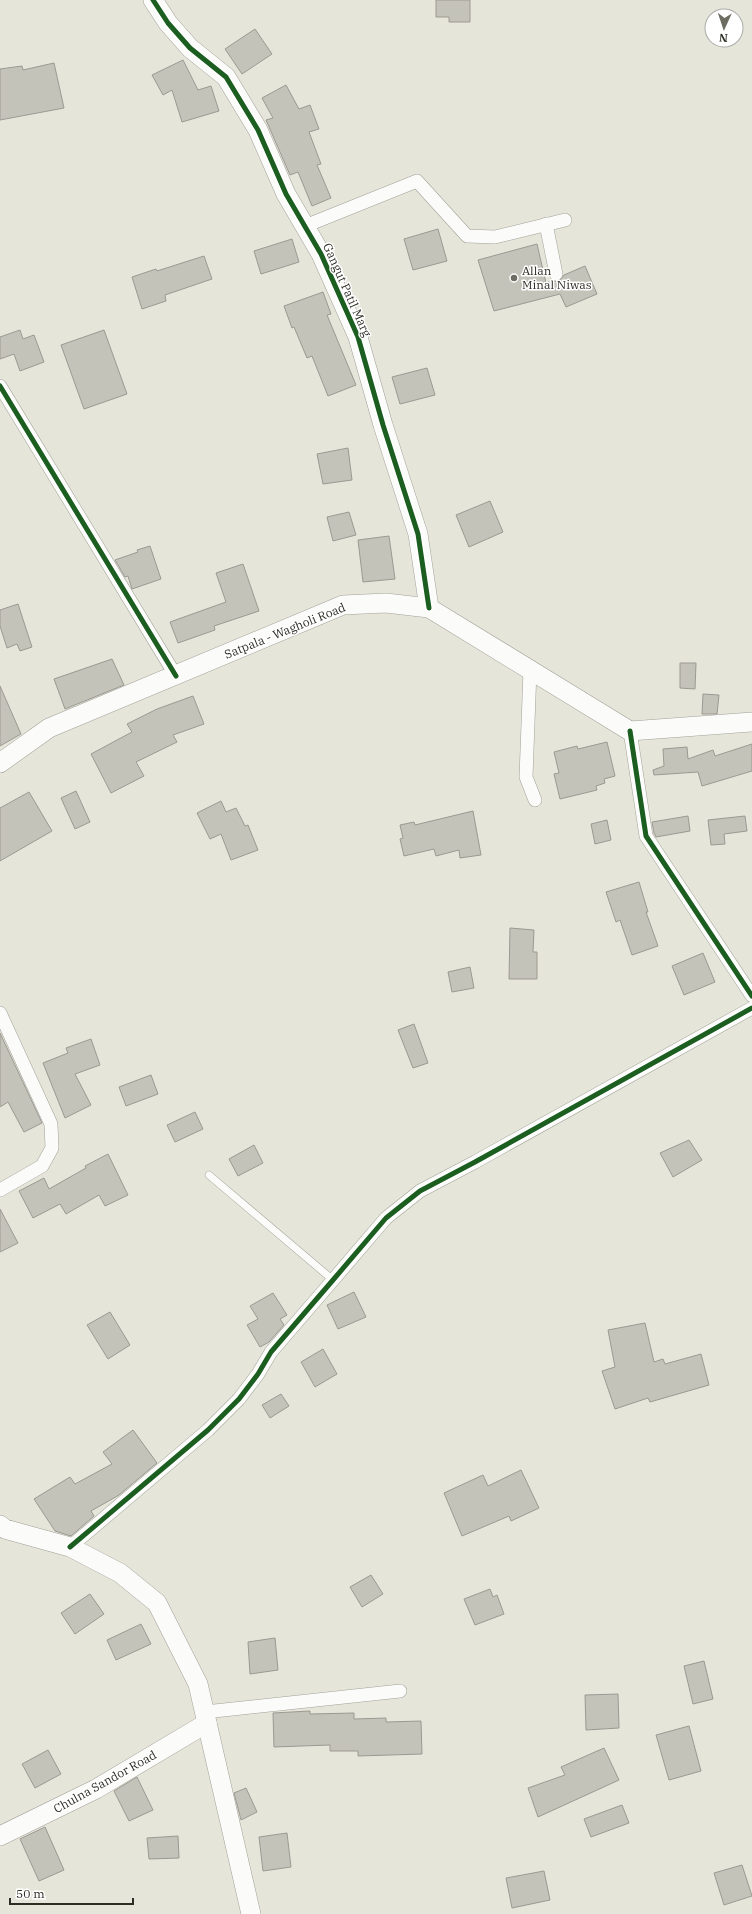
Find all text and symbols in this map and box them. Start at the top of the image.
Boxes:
north arrow [704,8,744,48]
text: N [718,31,728,45]
street label: Gangut Patil Marg [320,241,375,339]
place label: Allan Minal Niwas [522,263,592,292]
marker: Allan Minal Niwas [509,273,519,283]
street label: Satpala - Wagholi Road [222,599,347,662]
street label: Chulna Sandor Road [51,1747,159,1816]
scale bar [10,1880,133,1906]
text: 50 m [16,1886,45,1901]

